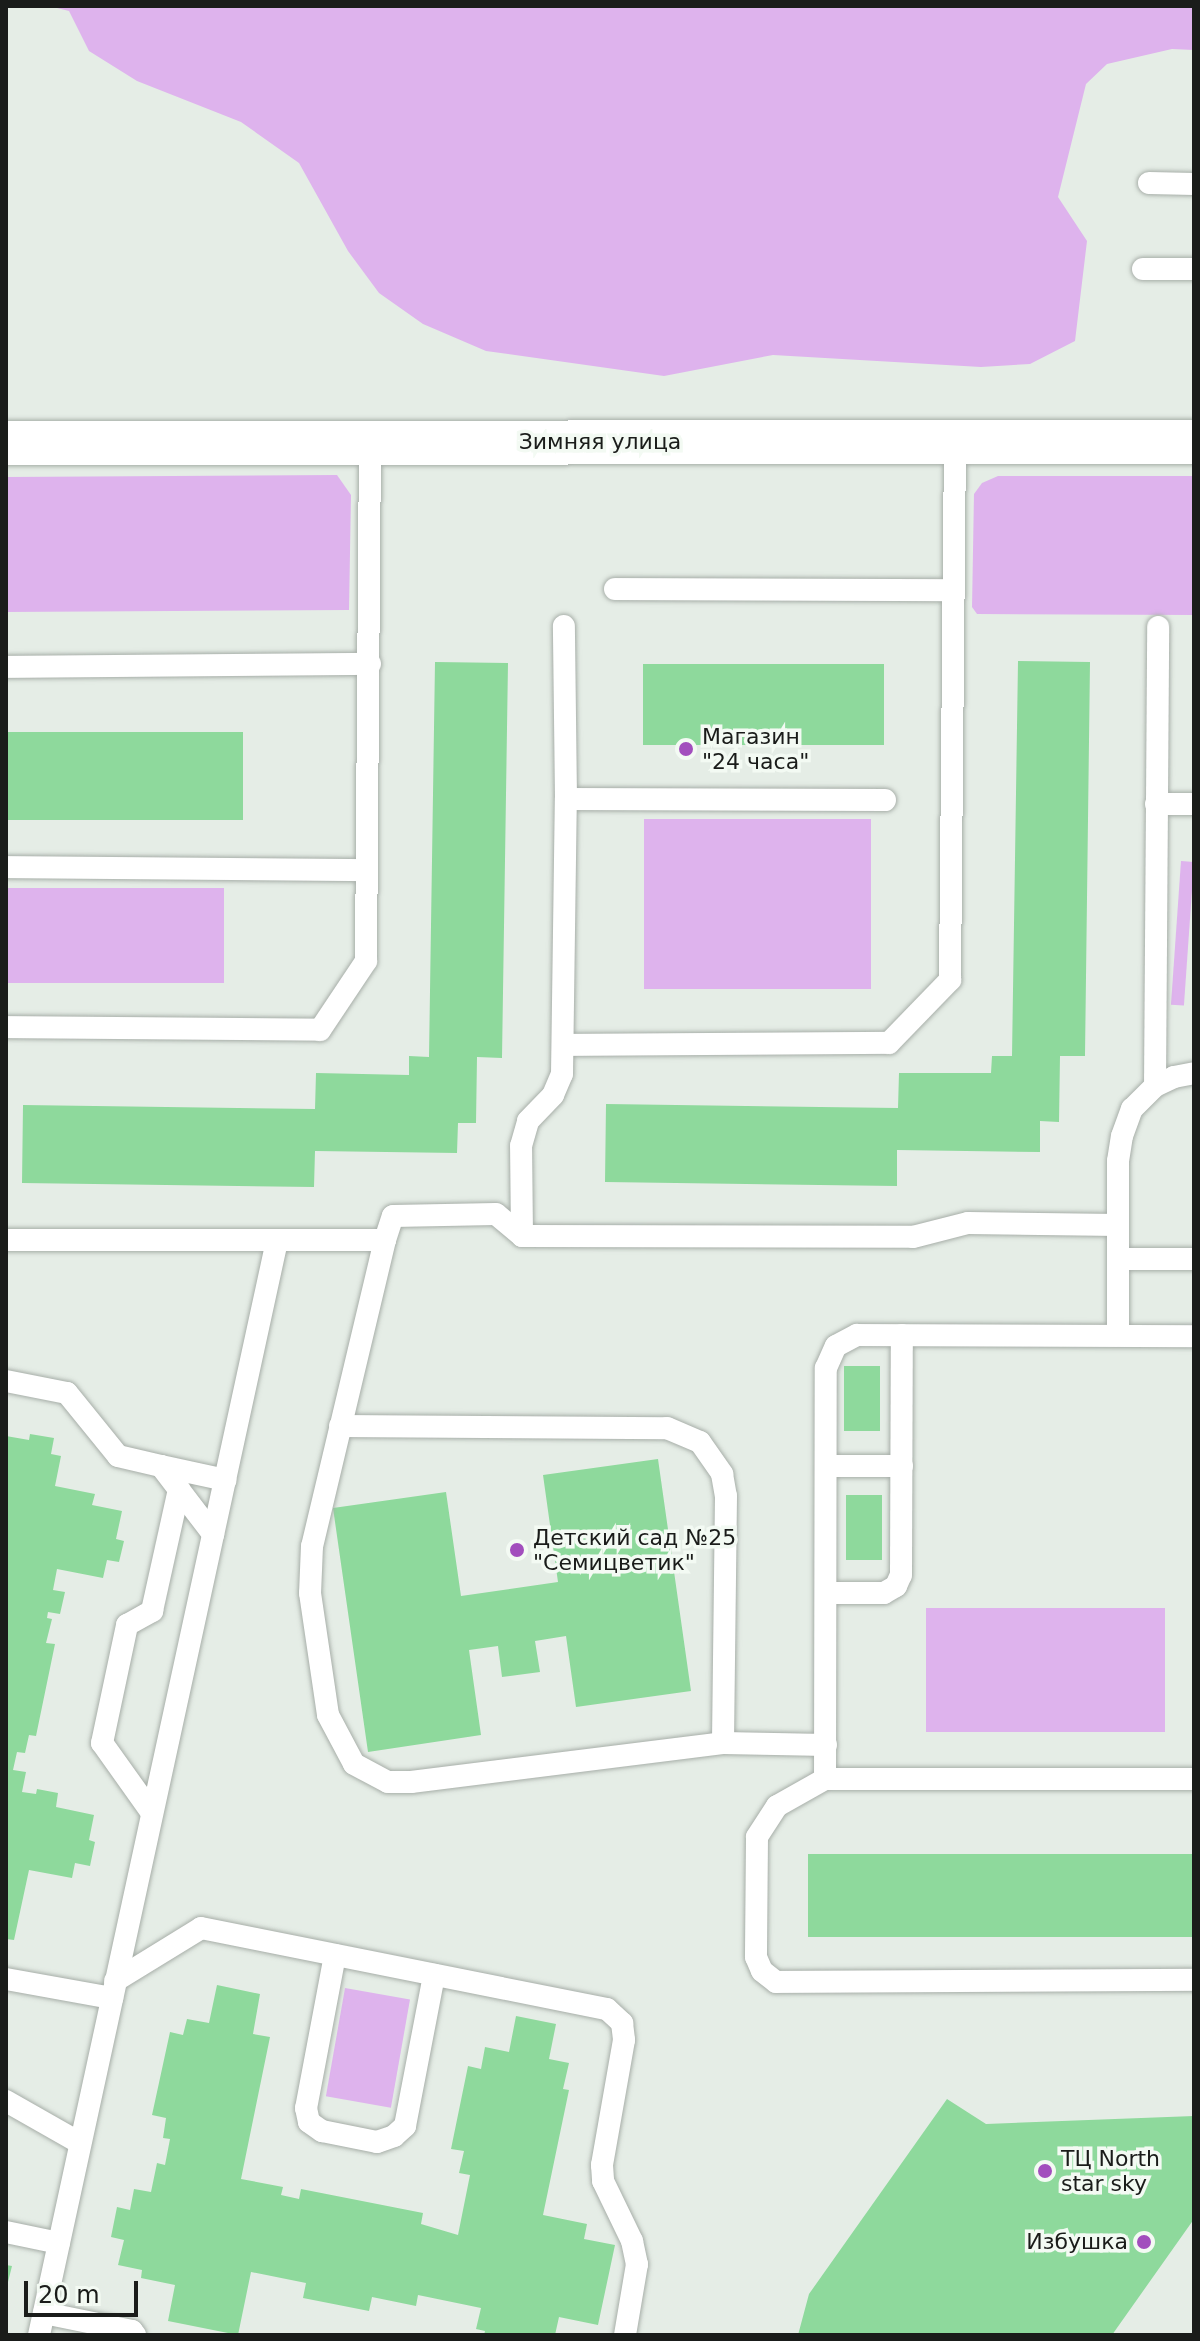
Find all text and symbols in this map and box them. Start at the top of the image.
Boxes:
street label: Зимняя улица [519,429,681,455]
place label: Магазин "24 часа" [702,723,809,774]
marker: Магазин "24 часа" [677,740,695,758]
place label: Детский сад №25 "Семицветик" [533,1524,736,1576]
marker: Детский сад №25 "Семицветик" [508,1541,526,1559]
place label: ТЦ North star sky [1061,2145,1160,2196]
marker: ТЦ North star sky [1036,2162,1054,2180]
place label: Избушка [1026,2229,1128,2255]
marker: Избушка [1135,2233,1153,2251]
scale bar [28,2265,142,2315]
text: 20 m [38,2281,100,2309]

